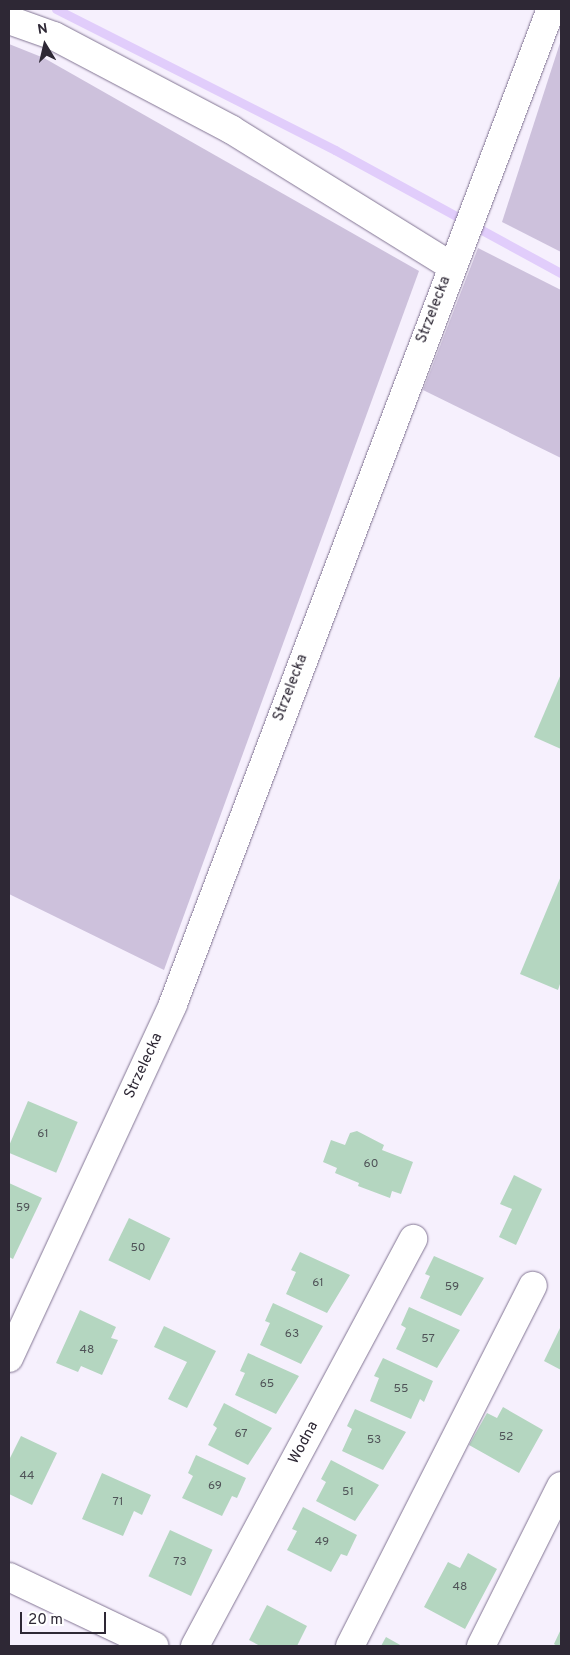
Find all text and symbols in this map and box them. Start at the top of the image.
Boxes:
north arrow [20,20,70,70]
text: N [36,21,49,39]
street label: Strzelecka [413,274,455,346]
street label: Strzelecka [270,652,312,724]
street label: Strzelecka [121,1030,167,1102]
house number: 61 [37,1128,49,1142]
house number: 60 [364,1158,378,1172]
house number: 59 [16,1202,30,1216]
house number: 50 [130,1242,146,1256]
house number: 61 [312,1277,324,1291]
house number: 59 [445,1281,459,1295]
house number: 63 [285,1328,299,1342]
house number: 57 [421,1333,435,1347]
house number: 48 [80,1344,94,1358]
house number: 65 [260,1378,274,1392]
house number: 55 [394,1383,408,1397]
street label: Wodna [285,1419,323,1467]
house number: 67 [234,1428,248,1442]
house number: 52 [499,1431,513,1445]
house number: 53 [367,1434,381,1448]
house number: 44 [20,1470,34,1484]
house number: 69 [208,1480,222,1494]
house number: 51 [342,1486,354,1500]
house number: 71 [113,1496,123,1510]
house number: 49 [315,1536,329,1550]
house number: 73 [173,1556,187,1570]
house number: 48 [453,1581,467,1595]
scale bar [22,1602,109,1634]
text: 20 m [28,1611,63,1630]

